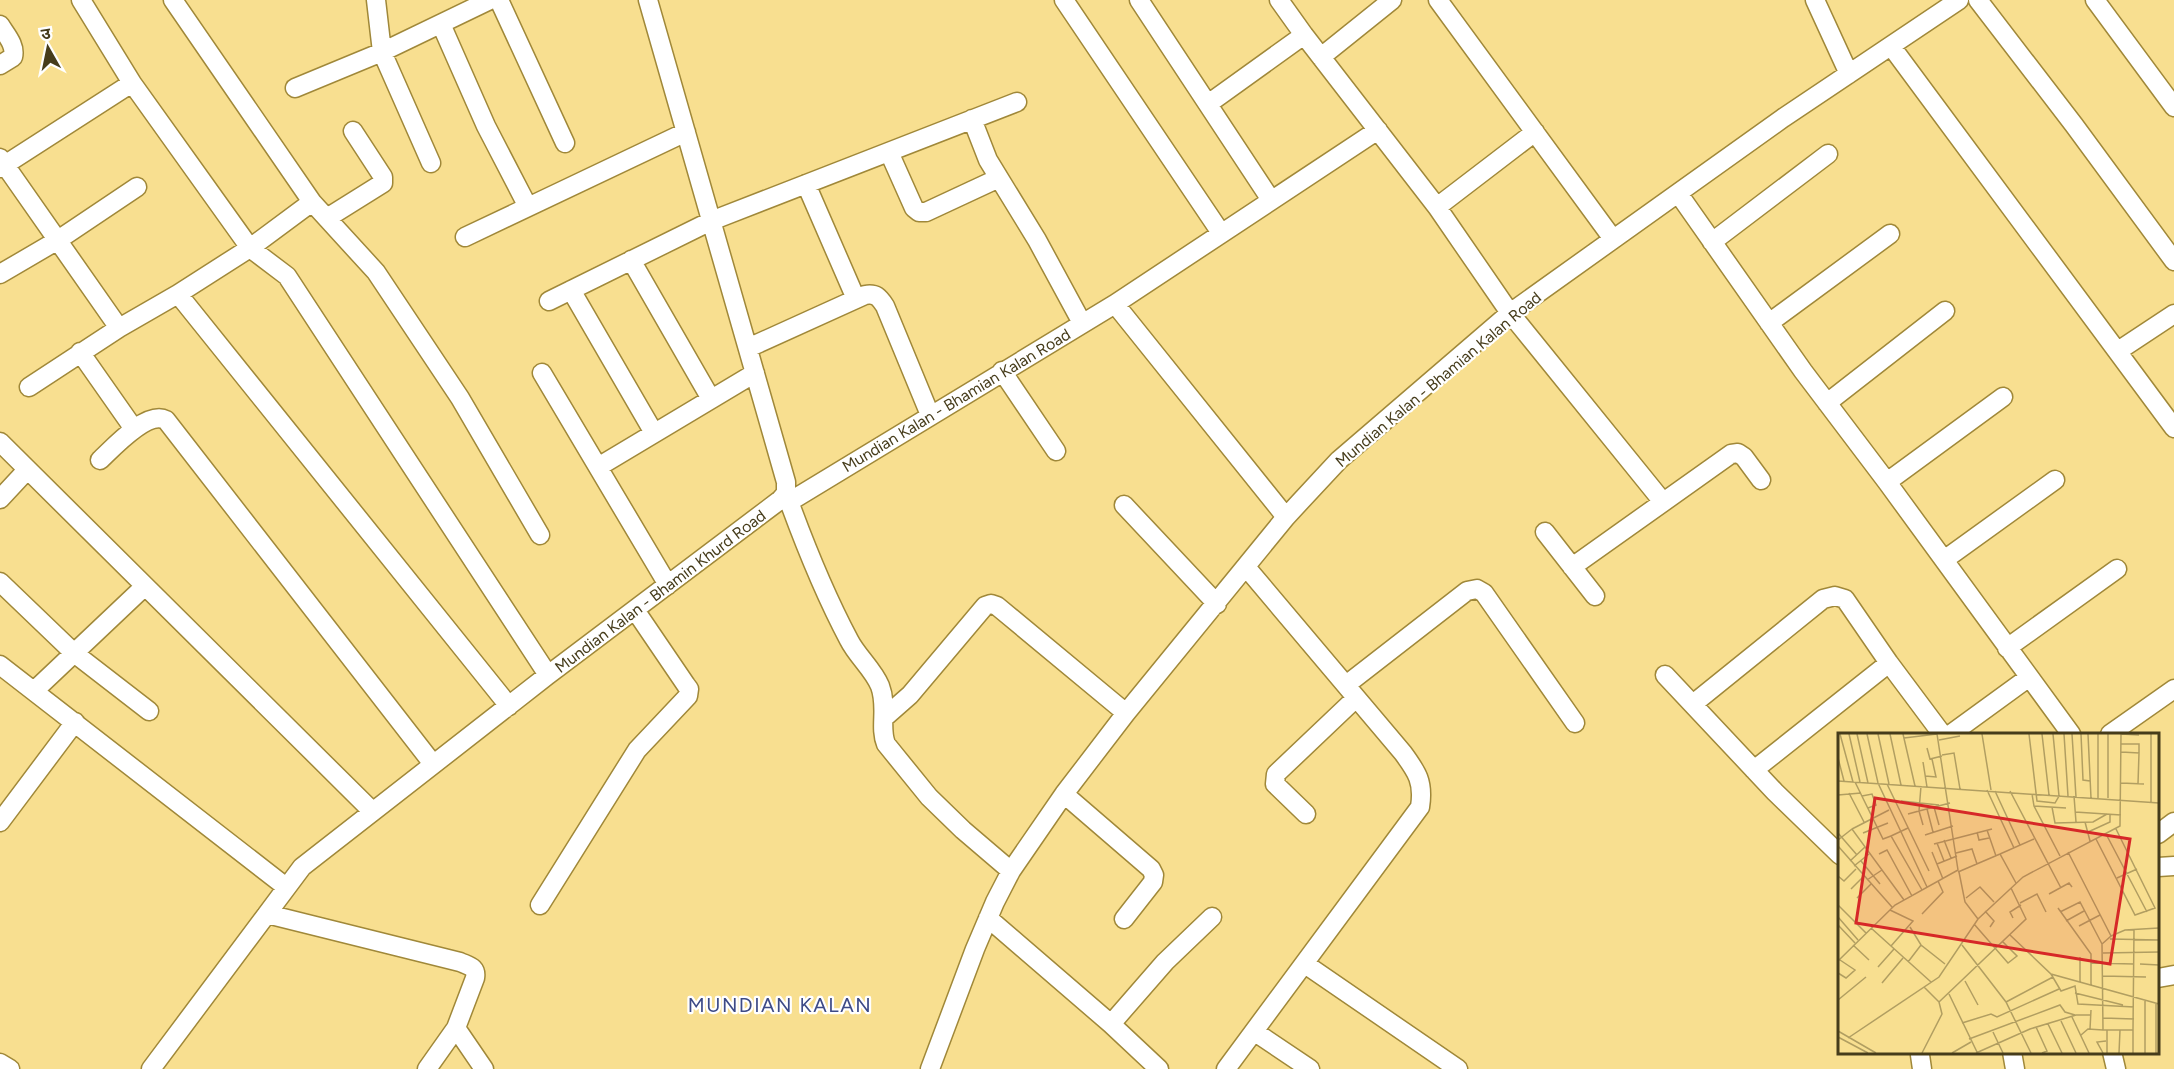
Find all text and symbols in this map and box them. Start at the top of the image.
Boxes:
north arrow [18,18,78,78]
text: उ [40,23,52,44]
street label: Mundian Kalan - Bhamian Kalan Road [1332,288,1545,471]
street label: Mundian Kalan - Bhamian Kalan Road [839,325,1074,476]
street label: Mundian Kalan - Bhamin Khurd Road [551,506,769,677]
inset map [1838,733,2159,1054]
district label: MUNDIAN KALAN [688,993,872,1017]

